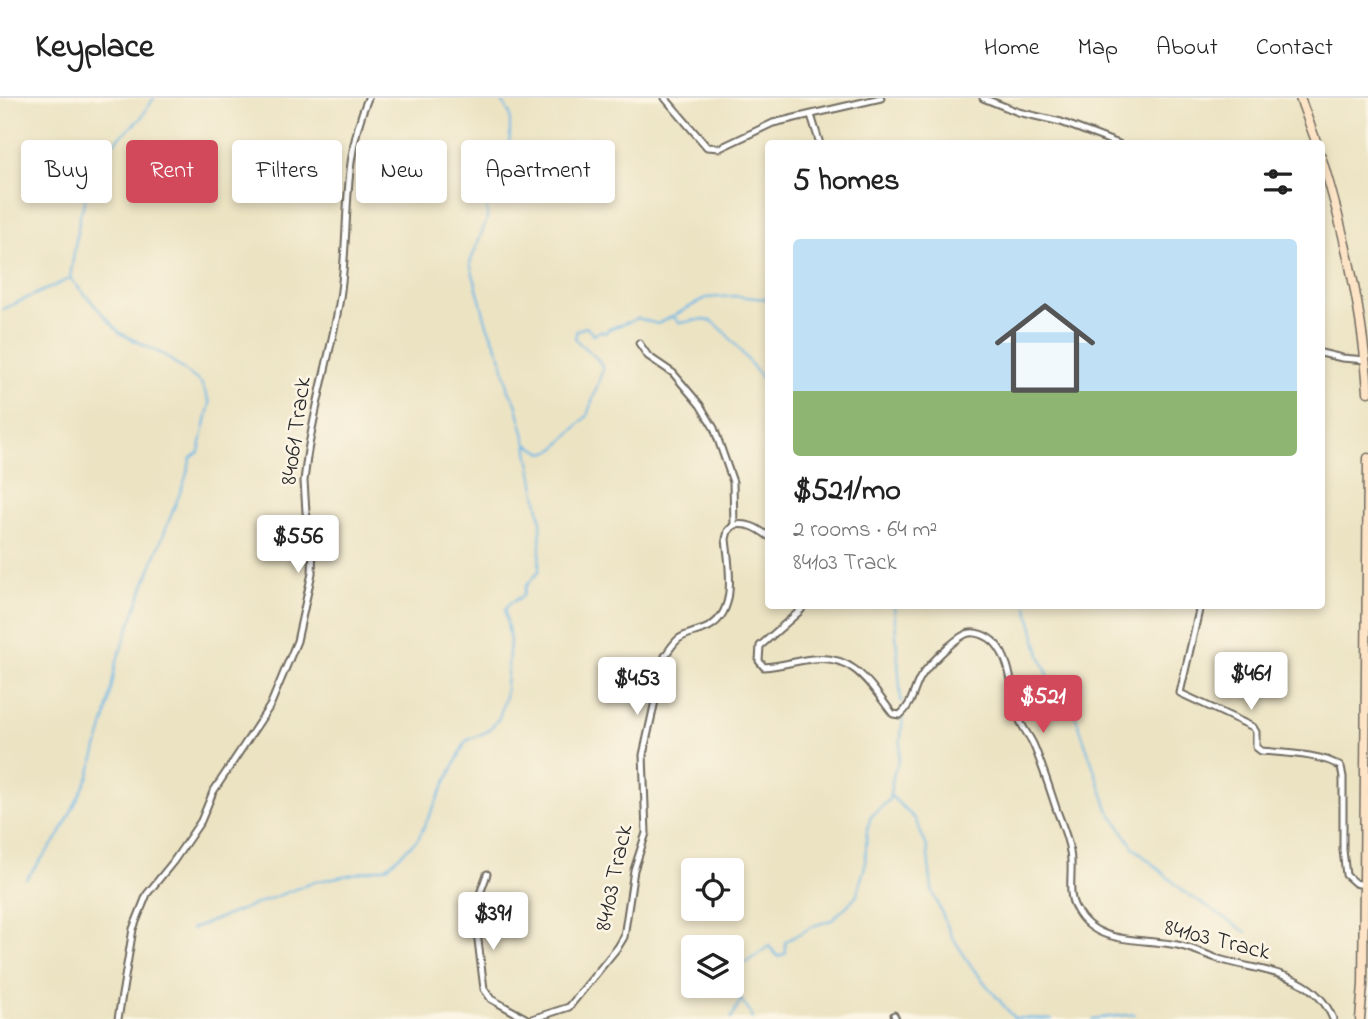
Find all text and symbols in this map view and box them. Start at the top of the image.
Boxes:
text: Keyplace [35,24,154,72]
text: Home [984,31,1040,66]
text: Map [1078,31,1118,66]
text: About [1156,31,1218,66]
text: Contact [1256,31,1333,66]
chip: Buy [21,140,112,203]
chip: Rent [126,140,218,203]
chip: Filters [232,140,342,203]
chip: New [356,140,447,203]
chip: Apartment [461,140,615,203]
text: 5 homes [793,160,900,204]
icon: filters [1259,163,1297,201]
icon: home [982,285,1108,411]
street label: 84061 Track [272,374,322,487]
text: $521/mo [793,470,901,514]
text: 2 rooms · 64 m² [793,514,937,547]
pin: $556 [257,516,339,575]
text: $556 [273,521,323,554]
text: 84103 Track [793,547,897,580]
pin: $461 [1210,652,1292,712]
pin: $453 [596,658,678,717]
text: $461 [1231,658,1271,691]
text: $453 [614,663,660,696]
pin: $521 [1002,676,1084,735]
text: $521 [1020,681,1066,714]
street label: 84103 Track [587,821,643,935]
map controls [681,858,744,998]
button: locate [681,858,744,921]
pin: $391 [452,892,534,952]
text: $391 [474,898,512,931]
street label: 84103 Track [1160,911,1274,971]
button: layers [681,935,744,998]

